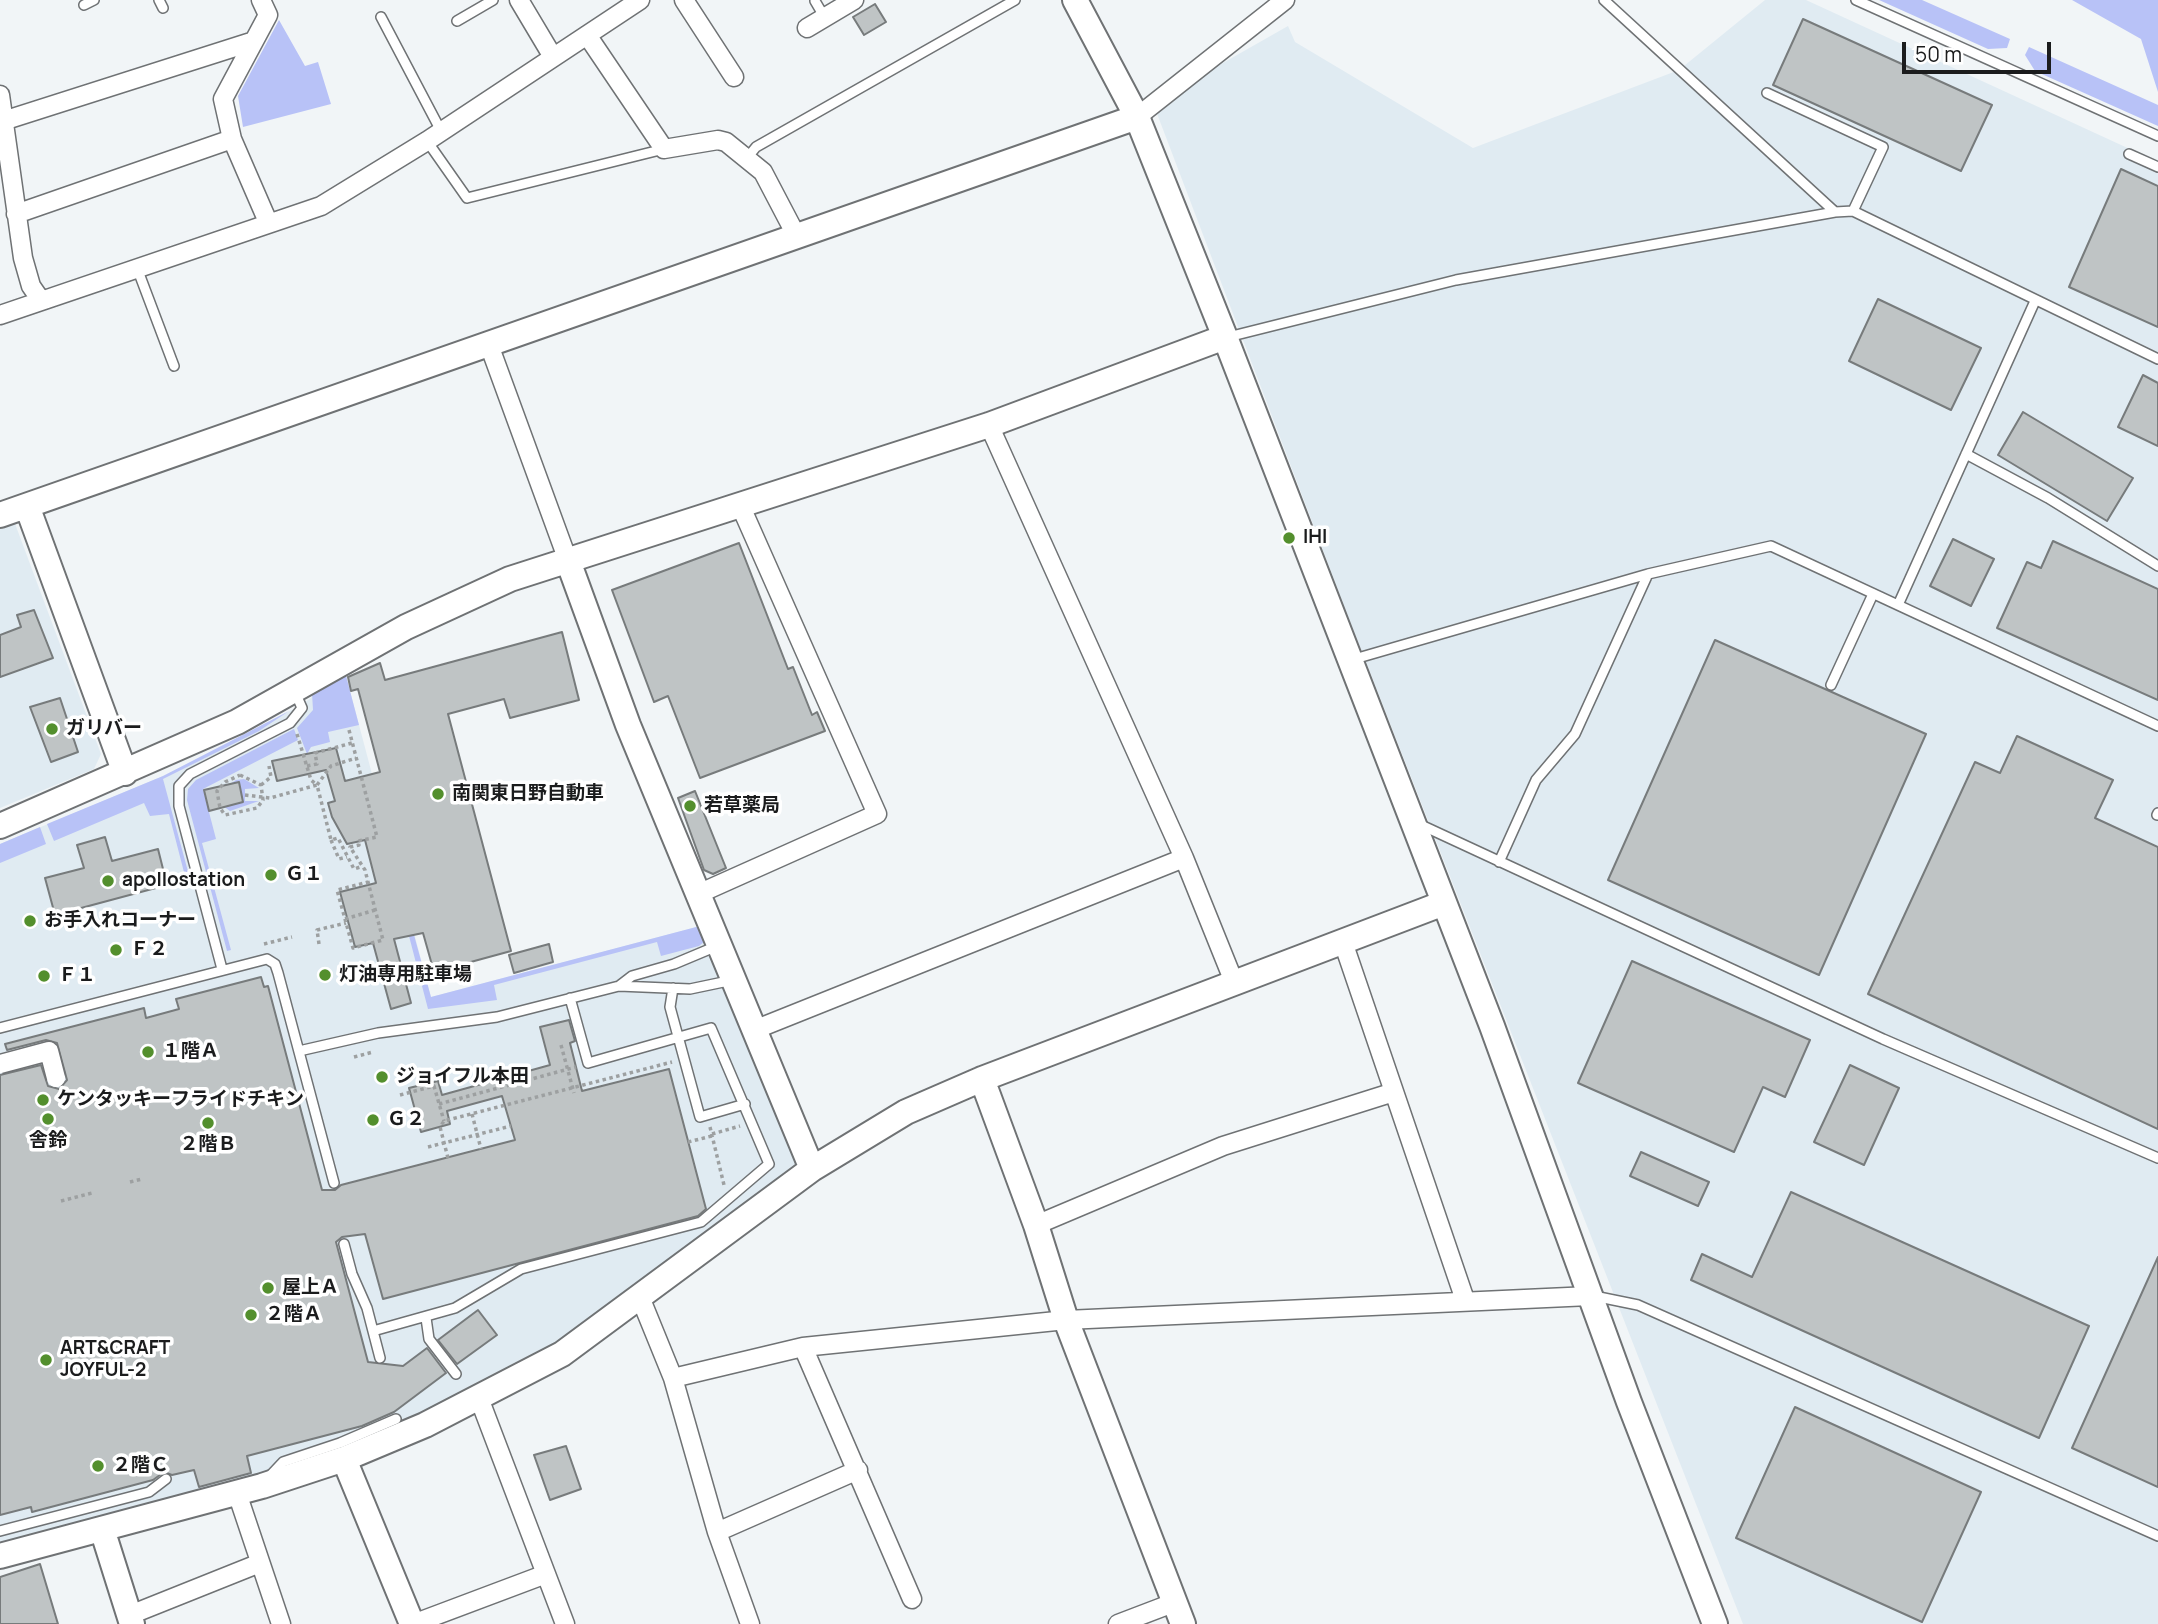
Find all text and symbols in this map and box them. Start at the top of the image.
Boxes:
scale bar [1906,28,2055,72]
text: 50 m [1915,40,1962,68]
place label: IHI [1303,527,1327,549]
marker: IHI [1281,530,1297,546]
place label: ガリバー [66,718,142,740]
marker: ガリバー [44,721,60,737]
place label: 南関東日野自動車 [452,783,604,805]
marker: 南関東日野自動車 [430,786,446,802]
place label: 若草薬局 [704,795,780,817]
marker: 若草薬局 [682,798,698,814]
place label: Ｇ１ [285,864,323,886]
marker: Ｇ１ [263,867,279,883]
place label: apollostation [122,870,245,892]
marker: apollostation [100,873,116,889]
place label: お手入れコーナー [44,910,196,932]
marker: お手入れコーナー [22,913,38,929]
place label: Ｆ２ [130,939,168,961]
marker: Ｆ２ [108,942,124,958]
place label: 灯油専用駐車場 [339,964,472,986]
place label: Ｆ１ [58,965,96,987]
marker: 灯油専用駐車場 [317,967,333,983]
marker: Ｆ１ [36,968,52,984]
place label: １階Ａ [162,1041,219,1063]
marker: １階Ａ [140,1044,156,1060]
place label: ジョイフル本田 [396,1066,529,1088]
marker: ジョイフル本田 [374,1069,390,1085]
place label: ケンタッキーフライドチキン [57,1089,304,1111]
marker: ケンタッキーフライドチキン [35,1092,51,1108]
place label: Ｇ２ [387,1109,425,1131]
marker: 舎鈴 [40,1111,56,1127]
marker: Ｇ２ [365,1112,381,1128]
marker: ２階Ｂ [200,1115,216,1131]
place label: 舎鈴 [29,1130,67,1152]
place label: ２階Ｂ [180,1134,236,1156]
place label: 屋上Ａ [282,1277,339,1299]
marker: 屋上Ａ [260,1280,276,1296]
place label: ２階Ａ [265,1304,322,1326]
marker: ２階Ａ [243,1307,259,1323]
place label: ART&CRAFT JOYFUL-2 [60,1338,170,1382]
marker: ART&CRAFT JOYFUL-2 [38,1352,54,1368]
place label: ２階Ｃ [112,1455,169,1477]
marker: ２階Ｃ [90,1458,106,1474]

